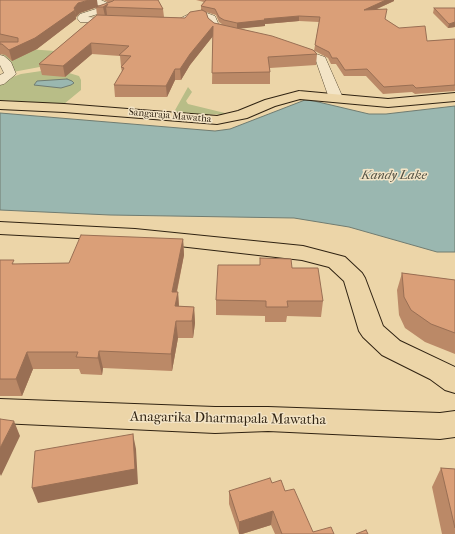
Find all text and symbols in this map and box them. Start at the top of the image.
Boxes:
street label: Sangaraja Mawatha [128,106,212,126]
water label: Kandy Lake [361,168,427,184]
street label: Anagarika Dharmapala Mawatha [130,409,326,429]

